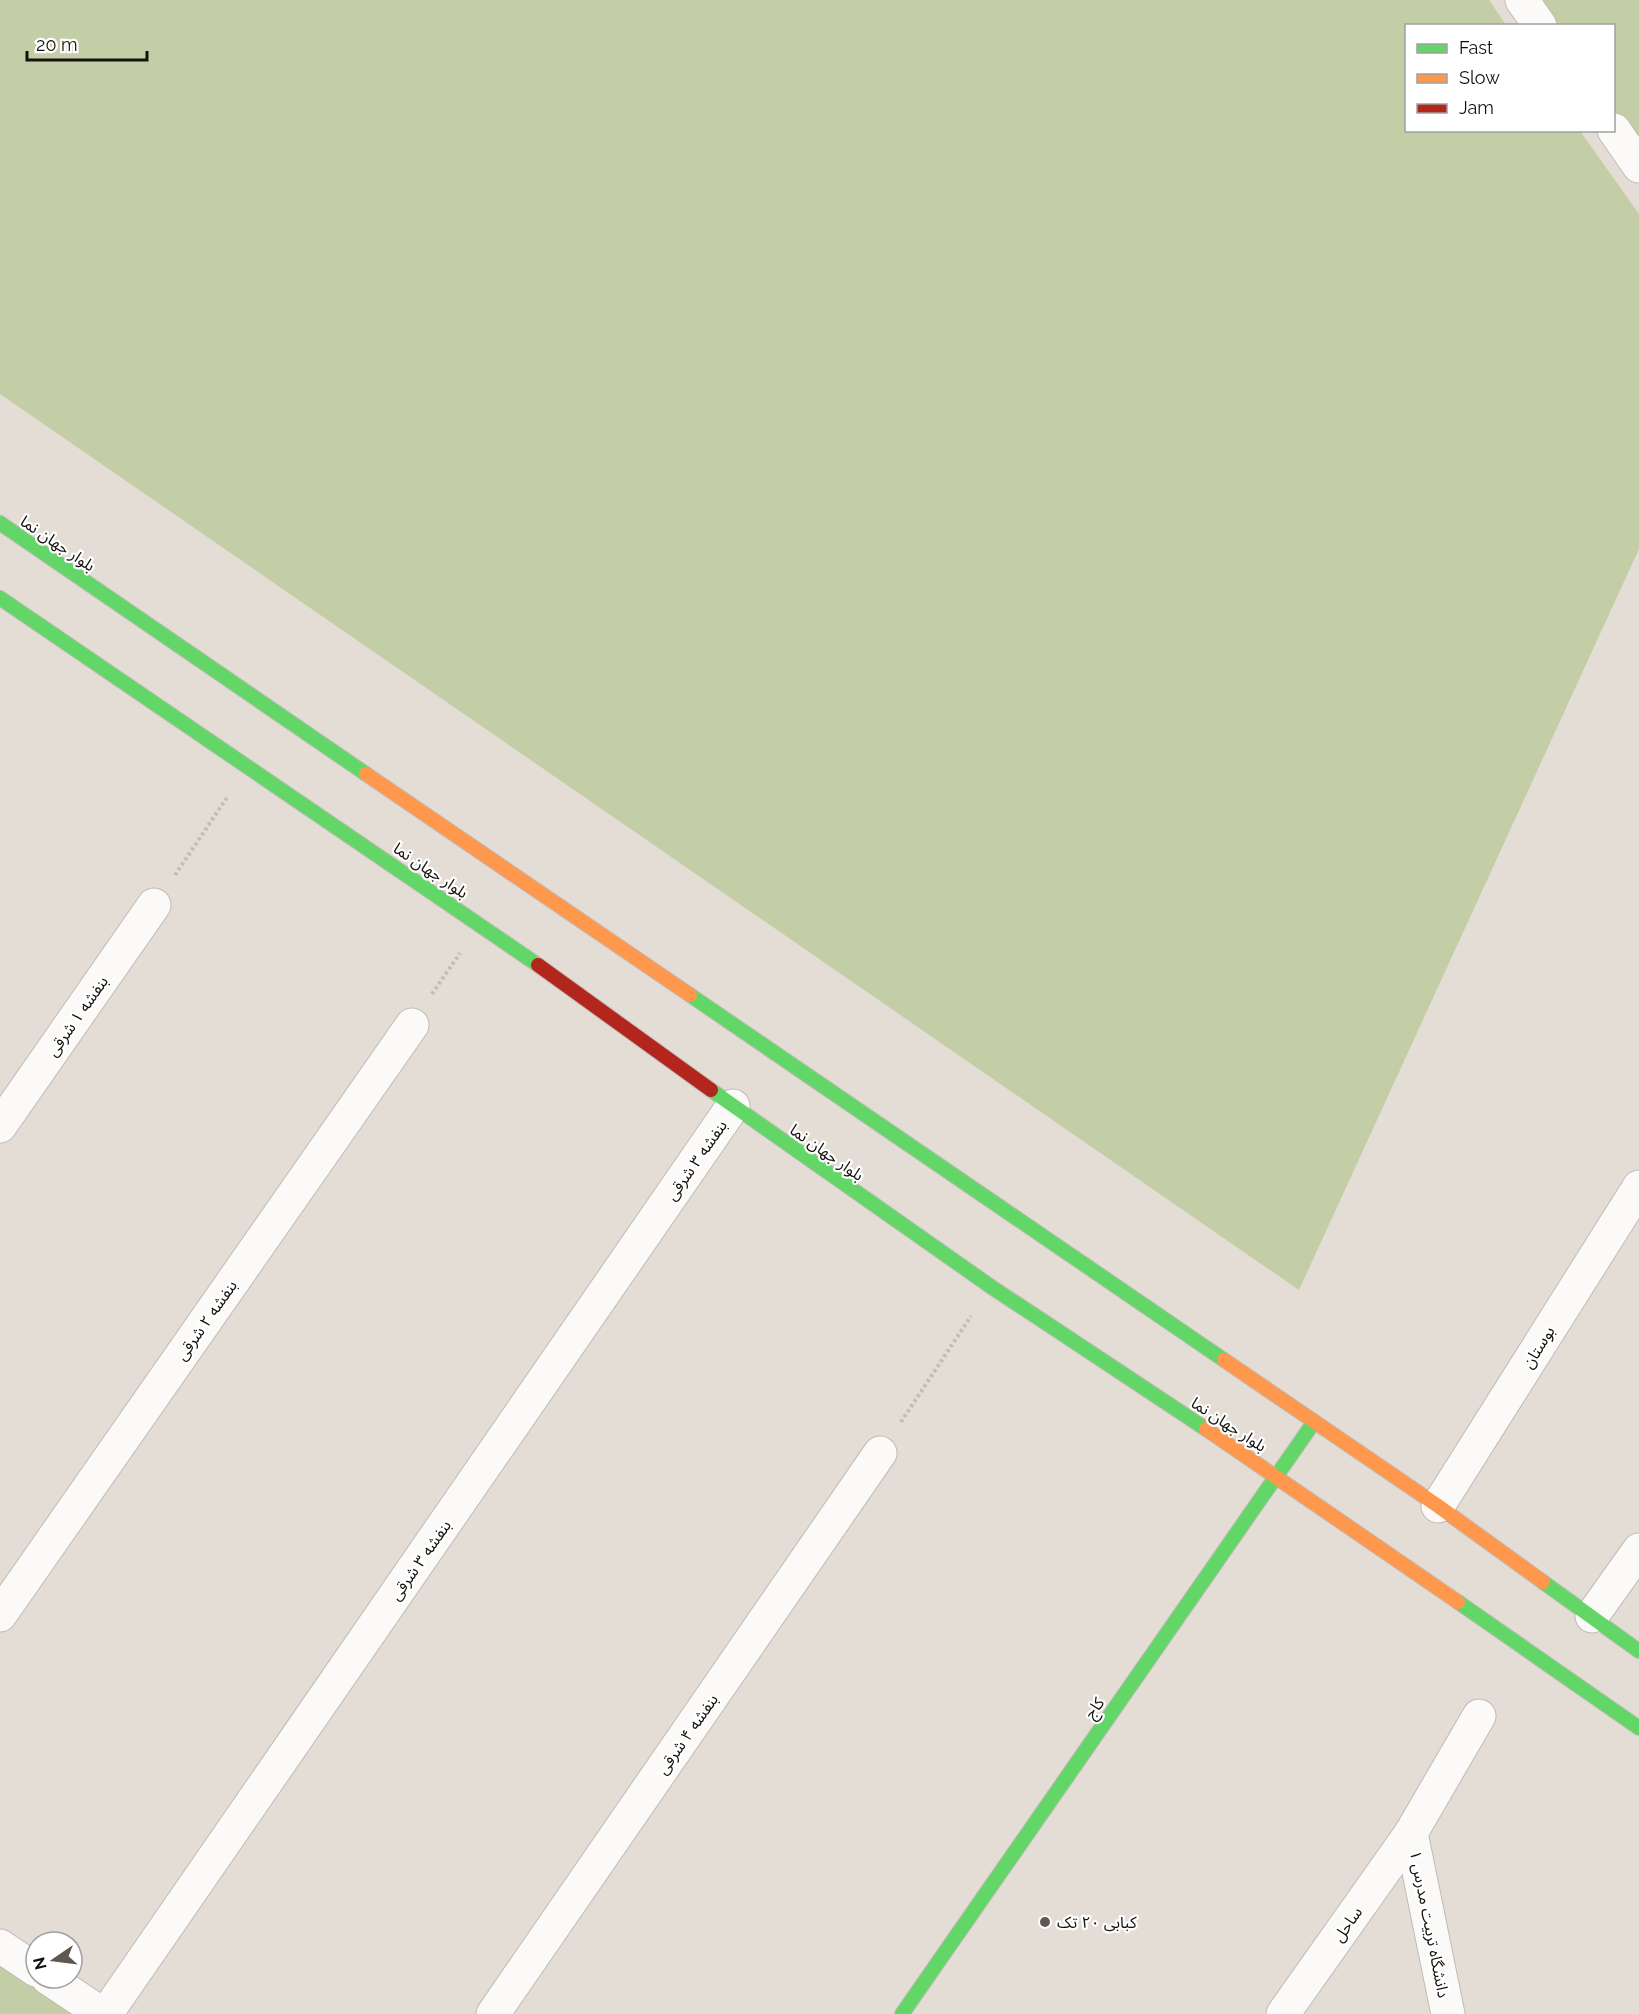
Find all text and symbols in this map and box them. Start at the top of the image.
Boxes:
scale bar [27,24,147,62]
legend [1405,24,1615,132]
text: 20 m [36,34,78,55]
text: Fast [1459,37,1493,58]
text: Slow [1459,67,1500,88]
text: Jam [1459,97,1494,118]
street label: بلوار جهان نما [17,512,99,575]
street label: بلوار جهان نما [390,839,472,902]
street label: بنفشه ۱ شرقی [43,972,112,1060]
street label: بنفشه ۳ شرقی [662,1116,731,1204]
street label: بلوار جهان نما [786,1120,867,1185]
street label: بنفشه ۲ شرقی [172,1276,241,1364]
street label: بوستان [1518,1323,1559,1372]
street label: بلوار جهان نما [1188,1393,1270,1456]
street label: بنفشه ۳ شرقی [386,1516,455,1604]
street label: بنفشه ۴ شرقی [653,1690,722,1778]
street label: کاج [1080,1694,1111,1724]
street label: ۱ دانشگاه تربیت مدرس [1406,1849,1453,2000]
street label: ساحل [1329,1903,1366,1945]
place label: کبابی ۲۰ تک [1057,1913,1137,1932]
marker: کبابی ۲۰ تک [1038,1915,1052,1929]
north arrow [24,1930,84,1990]
text: N [29,1955,51,1972]

